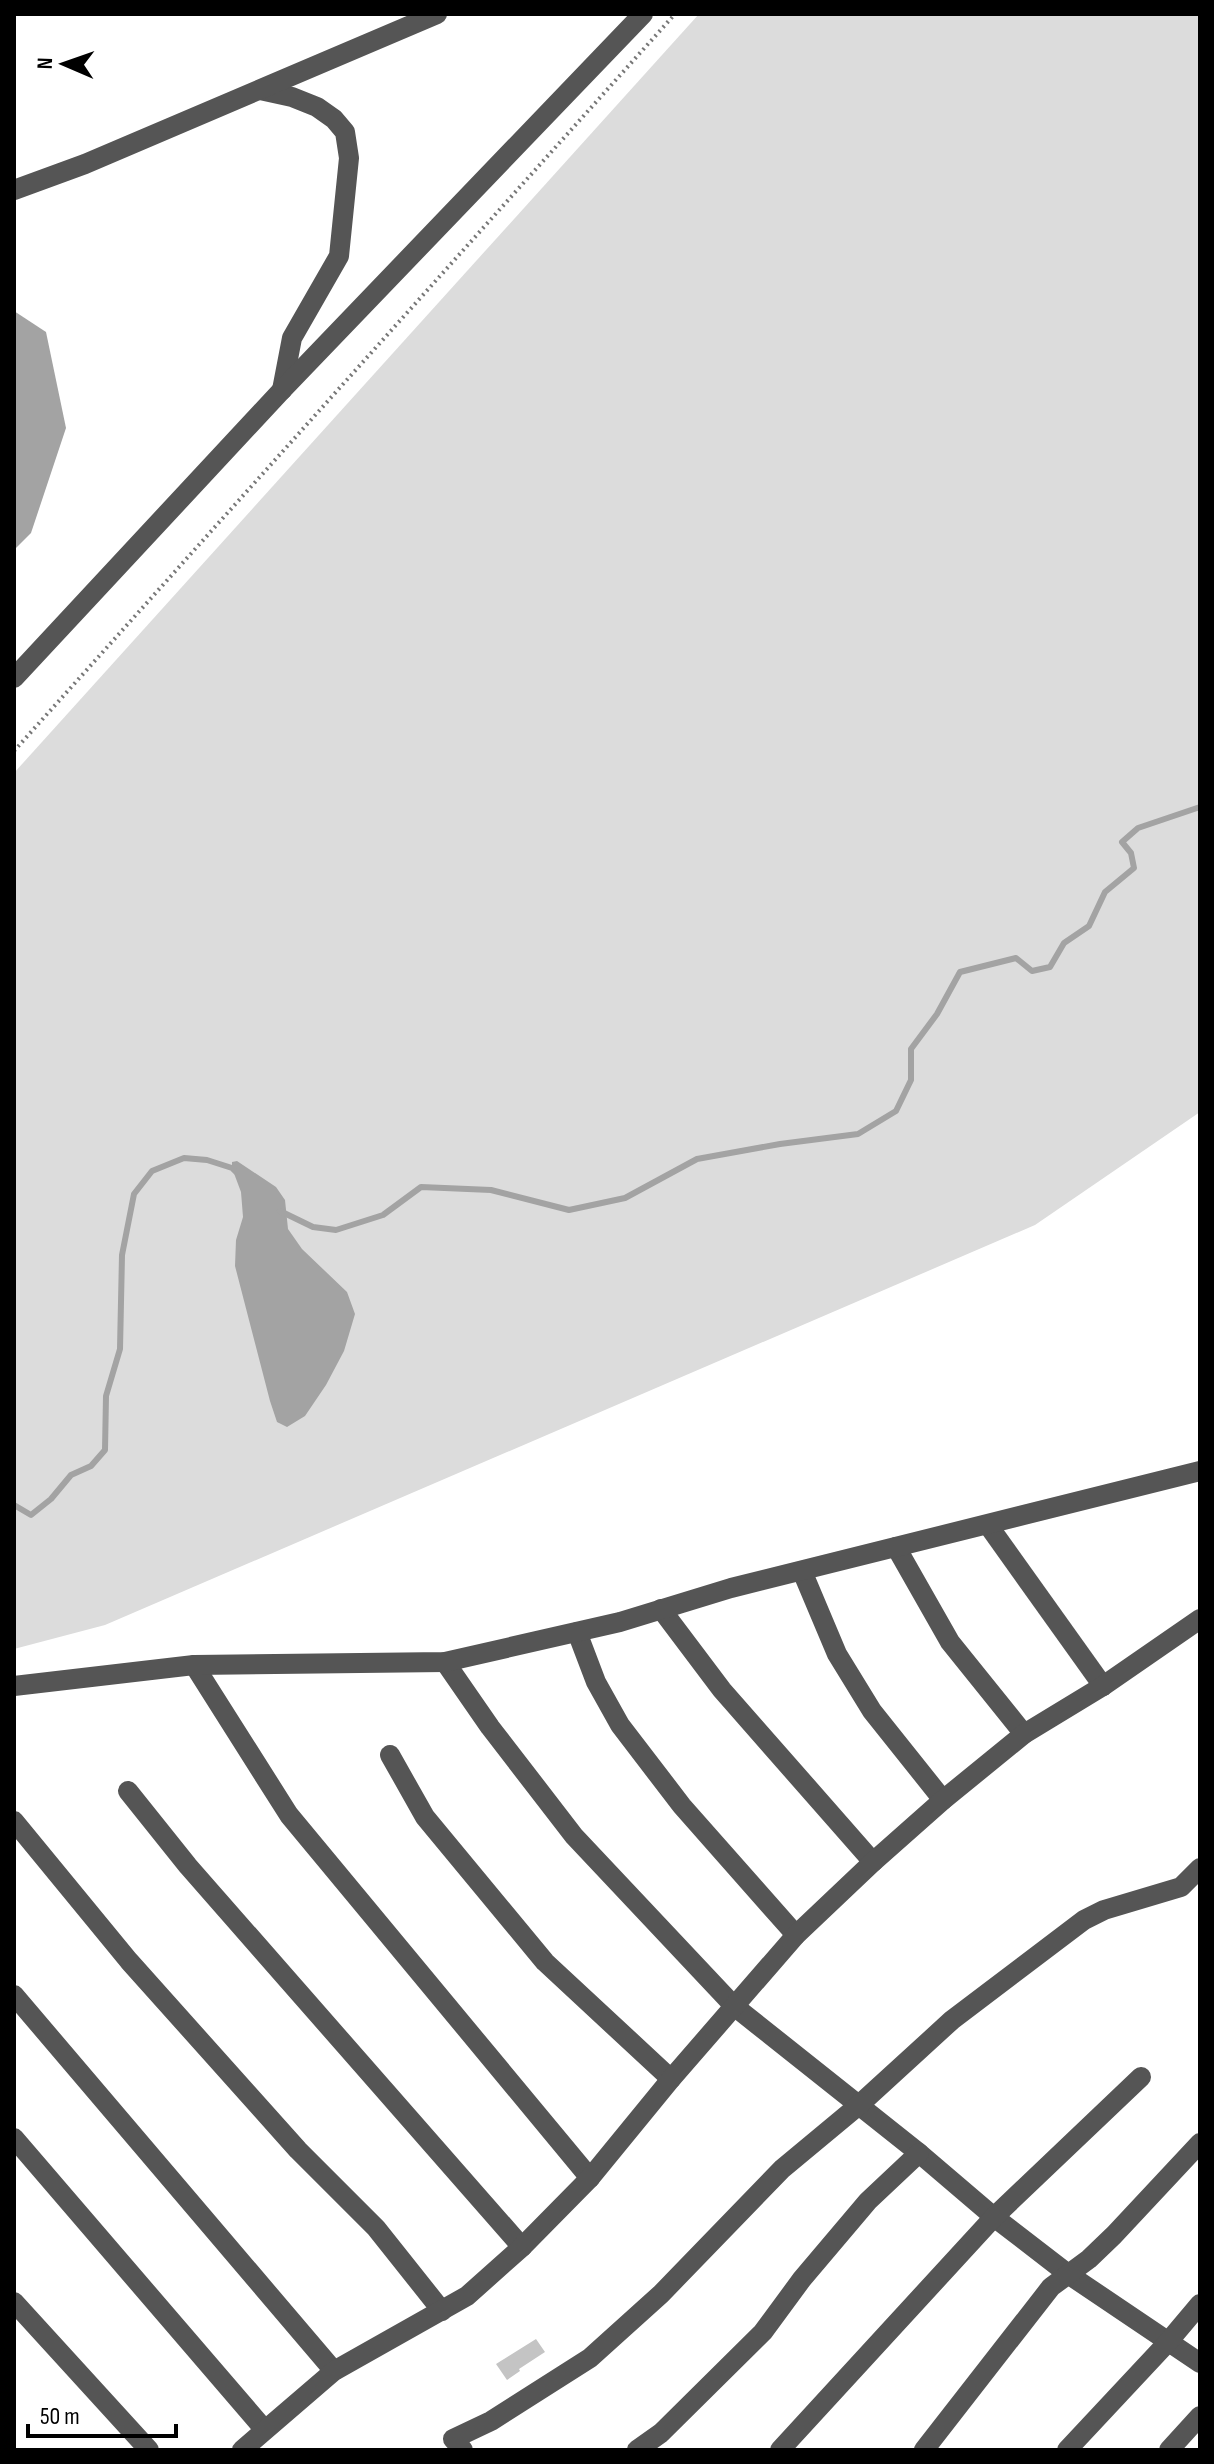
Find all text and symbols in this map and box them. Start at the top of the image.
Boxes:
north arrow [24,24,104,104]
text: N [32,57,59,70]
scale bar [28,2388,176,2438]
text: 50 m [40,2402,80,2431]

